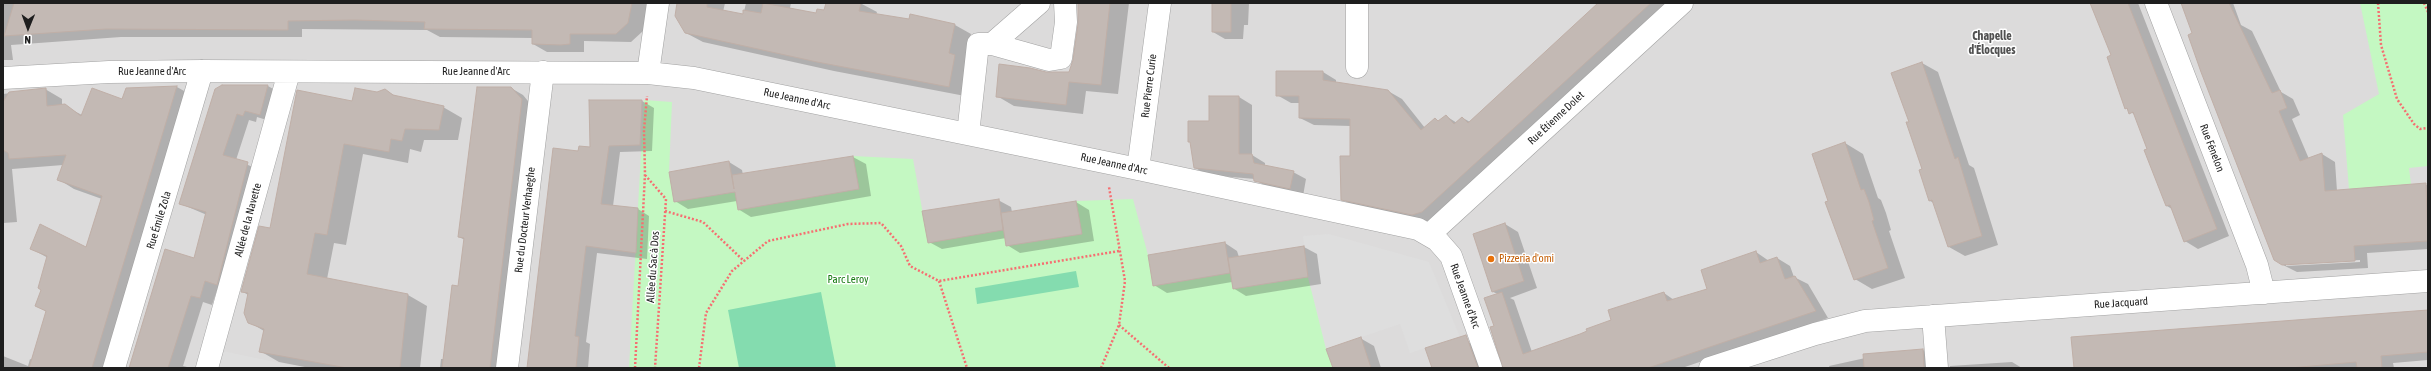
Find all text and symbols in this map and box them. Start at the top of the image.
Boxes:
north arrow [8,8,48,48]
district label: Chapelle d'Élocques [1968,29,2016,57]
text: N [24,34,31,46]
street label: Rue Pierre Curie [1139,53,1159,119]
street label: Rue Jeanne d'Arc [118,65,186,79]
street label: Rue Jeanne d'Arc [442,65,510,79]
street label: Rue Jeanne d'Arc [762,85,832,113]
street label: Rue Étienne Dolet [1525,89,1587,147]
street label: Rue Fénelon [2197,122,2227,174]
street label: Rue Jeanne d'Arc [1079,150,1149,178]
street label: Rue du Docteur Verhaeghe [512,166,538,274]
street label: Allée de la Navette [232,182,264,258]
street label: Rue Émile Zola [144,189,174,251]
street label: Allée du Sac à Dos [644,231,662,303]
place label: Pizzeria d'omi [1499,252,1554,266]
marker: Pizzeria d'omi [1486,254,1496,264]
street label: Rue Jeanne d'Arc [1447,262,1483,330]
park label: Parc Leroy [827,273,869,287]
street label: Rue Jacquard [2094,295,2148,311]

